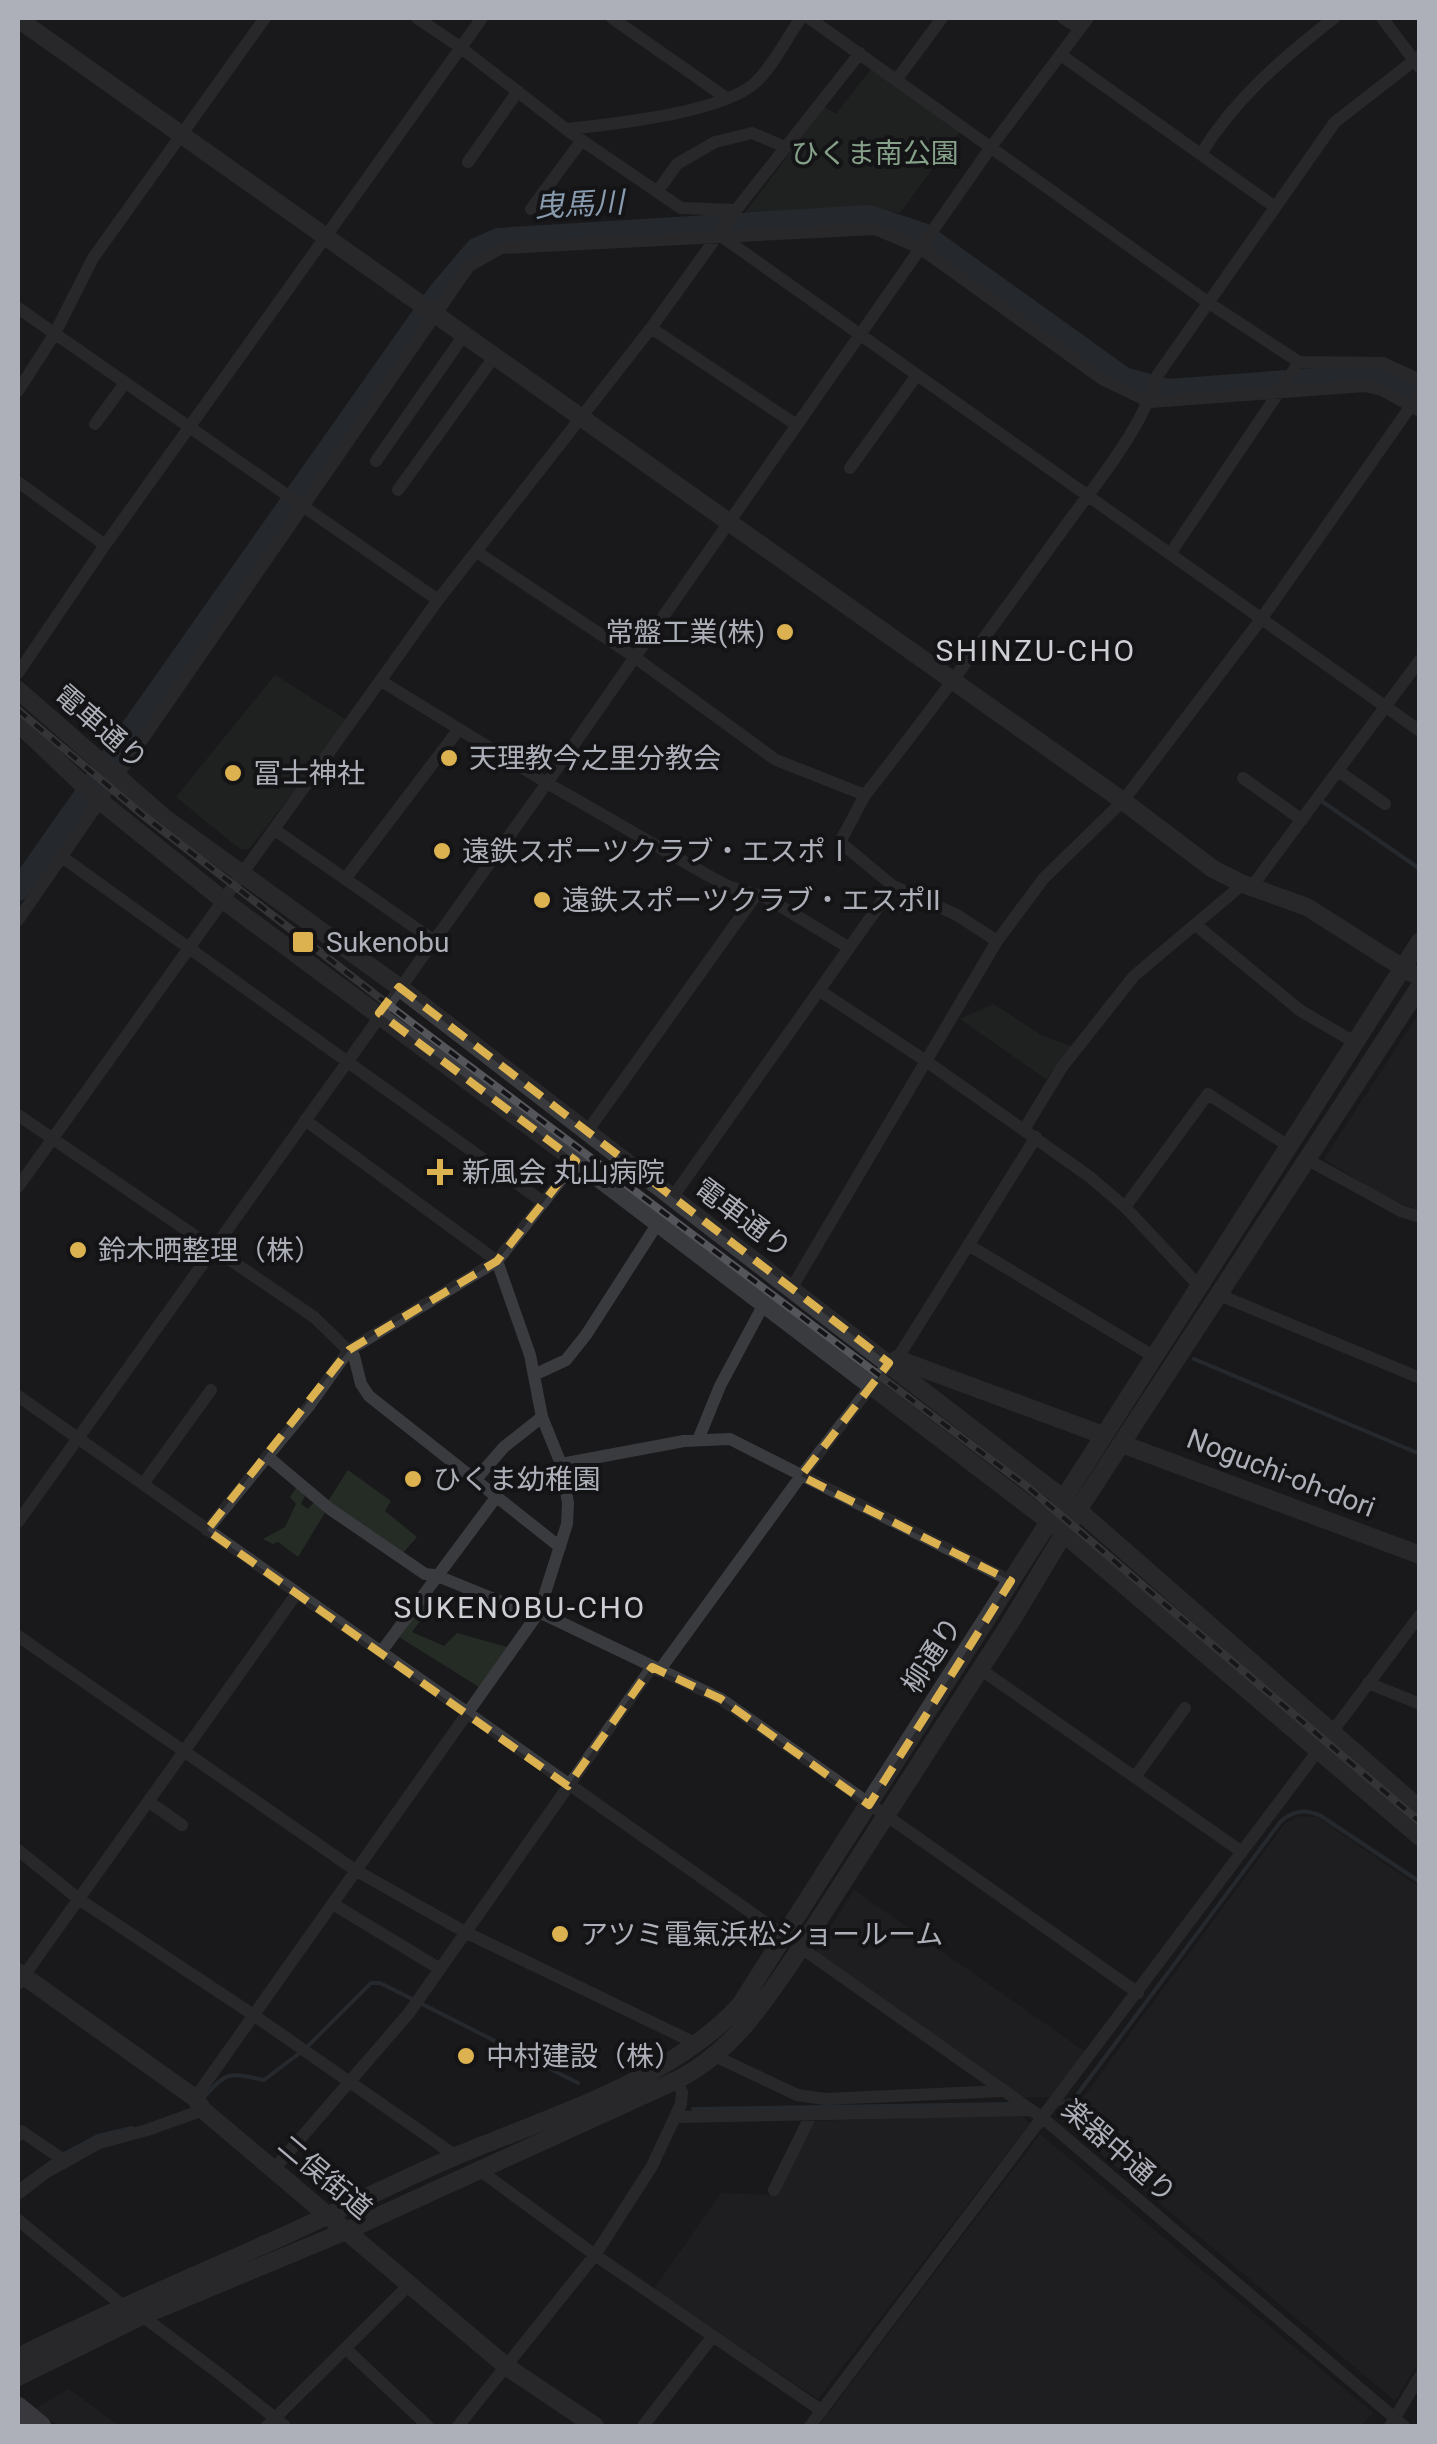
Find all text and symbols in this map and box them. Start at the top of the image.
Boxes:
park label: ひくま南公園 [791,137,959,170]
water label: 曳馬川 [533,184,628,224]
place label: 常盤工業(株) [606,616,765,649]
marker: 常盤工業(株) [774,621,796,643]
district label: SHINZU-CHO [935,633,1137,668]
street label: 電車通り [48,678,154,776]
place label: 天理教今之里分教会 [469,742,721,775]
marker: 天理教今之里分教会 [438,747,460,769]
place label: 冨士神社 [253,757,365,790]
marker: 冨士神社 [222,762,244,784]
place label: 遠鉄スポーツクラブ・エスポⅠ [462,835,853,868]
marker: 遠鉄スポーツクラブ・エスポⅠ [431,840,453,862]
place label: 遠鉄スポーツクラブ・エスポII [562,884,941,917]
marker: 遠鉄スポーツクラブ・エスポII [531,889,553,911]
place label: Sukenobu [326,926,449,959]
marker: Sukenobu [290,929,316,955]
place label: 新風会 丸山病院 [462,1156,665,1189]
marker: 新風会 丸山病院 [427,1159,453,1185]
street label: 電車通り [688,1171,798,1265]
place label: 鈴木晒整理（株） [98,1234,322,1267]
marker: 鈴木晒整理（株） [67,1239,89,1261]
street label: Noguchi-oh-dori [1182,1422,1380,1524]
place label: ひくま幼稚園 [433,1463,601,1496]
marker: ひくま幼稚園 [402,1468,424,1490]
district label: SUKENOBU-CHO [393,1590,647,1625]
street label: 柳通り [895,1611,969,1699]
place label: アツミ電氣浜松ショールーム [580,1918,943,1951]
marker: アツミ電氣浜松ショールーム [549,1923,571,1945]
place label: 中村建設（株） [486,2040,682,2073]
marker: 中村建設（株） [455,2045,477,2067]
street label: 楽器中通り [1055,2093,1183,2209]
street label: 二俣街道 [271,2128,379,2226]

